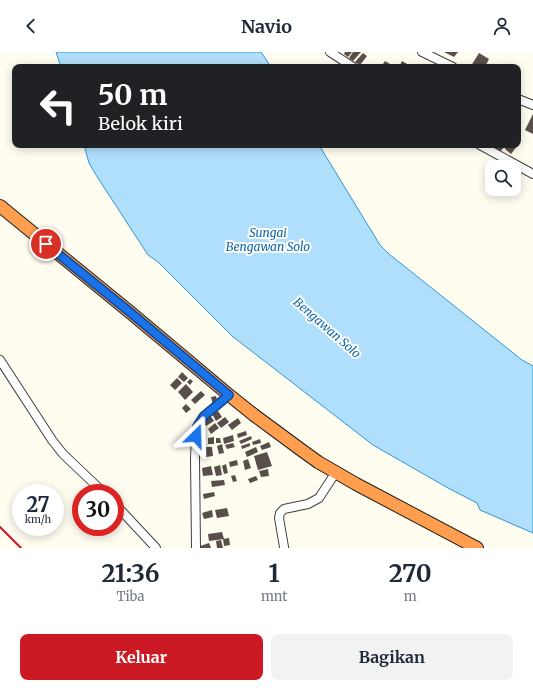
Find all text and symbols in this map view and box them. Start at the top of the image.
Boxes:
icon: back [20,15,42,37]
text: Navio [241,15,292,38]
icon: person [491,15,513,37]
text: 50 m [98,77,167,113]
icon: left [32,80,84,132]
text: Belok kiri [98,112,183,135]
map controls [485,160,521,196]
button: search [485,160,521,196]
water label: Sungai Bengawan Solo [226,225,310,254]
pin [29,227,63,261]
icon: arrive [35,233,57,255]
water label: Bengawan Solo [291,294,364,361]
position arrow [175,415,217,457]
speed limit sign: 30 [72,484,124,536]
text: 27 [26,492,50,517]
text: km/h [25,513,51,526]
text: 21:36 [101,558,160,589]
text: 1 [269,558,280,589]
text: 270 [389,558,432,589]
text: Tiba [116,588,144,605]
text: mnt [261,588,287,605]
text: m [404,588,417,605]
button: Keluar [20,634,263,680]
button: Bagikan [271,634,513,680]

